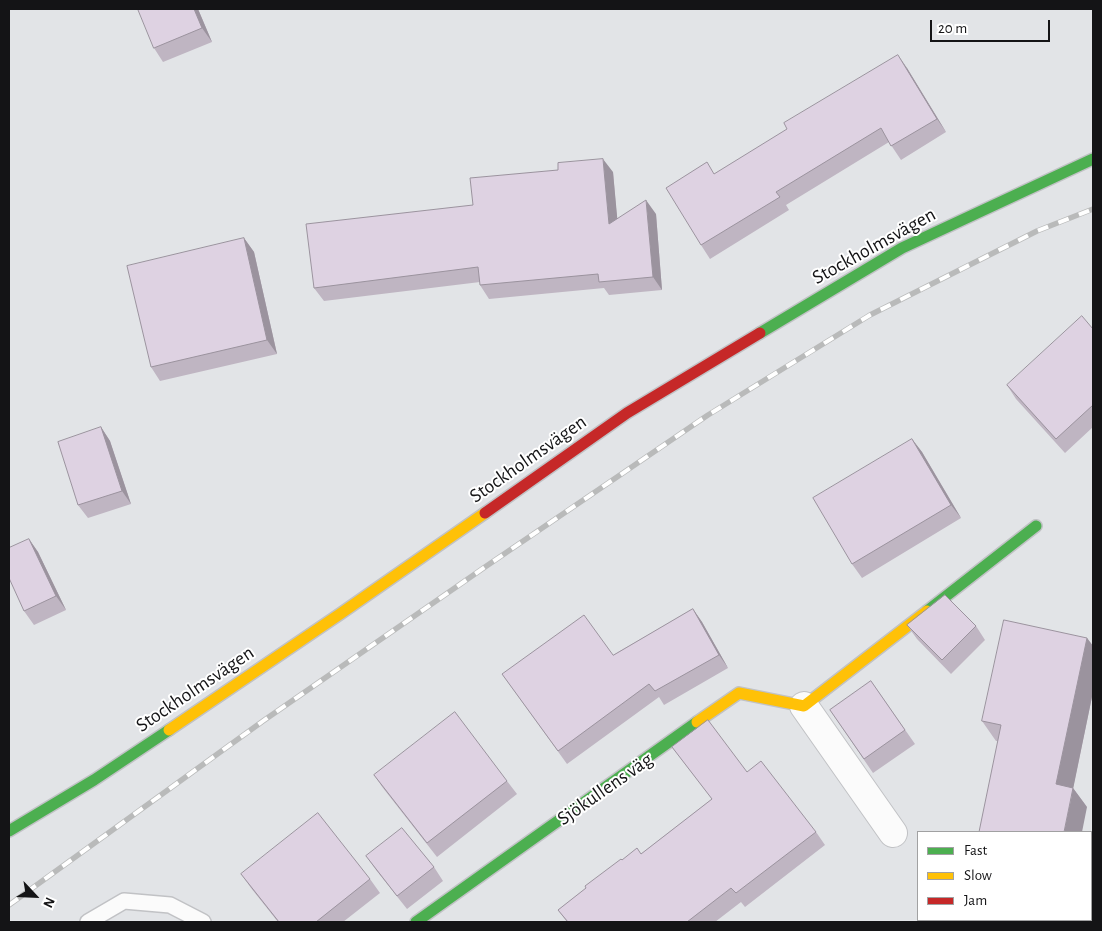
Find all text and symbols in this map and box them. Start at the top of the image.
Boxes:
scale bar [932,10,1052,42]
text: 20 m [938,21,967,36]
street label: Stockholmsvägen [808,202,940,290]
street label: Stockholmsvägen [465,410,591,508]
street label: Stockholmsvägen [131,641,259,737]
street label: Sjökullens väg [553,747,657,831]
legend [917,831,1092,921]
text: Fast [964,843,987,858]
text: Slow [964,868,992,883]
north arrow [10,871,60,921]
text: Jam [964,893,987,908]
text: N [40,895,57,910]

